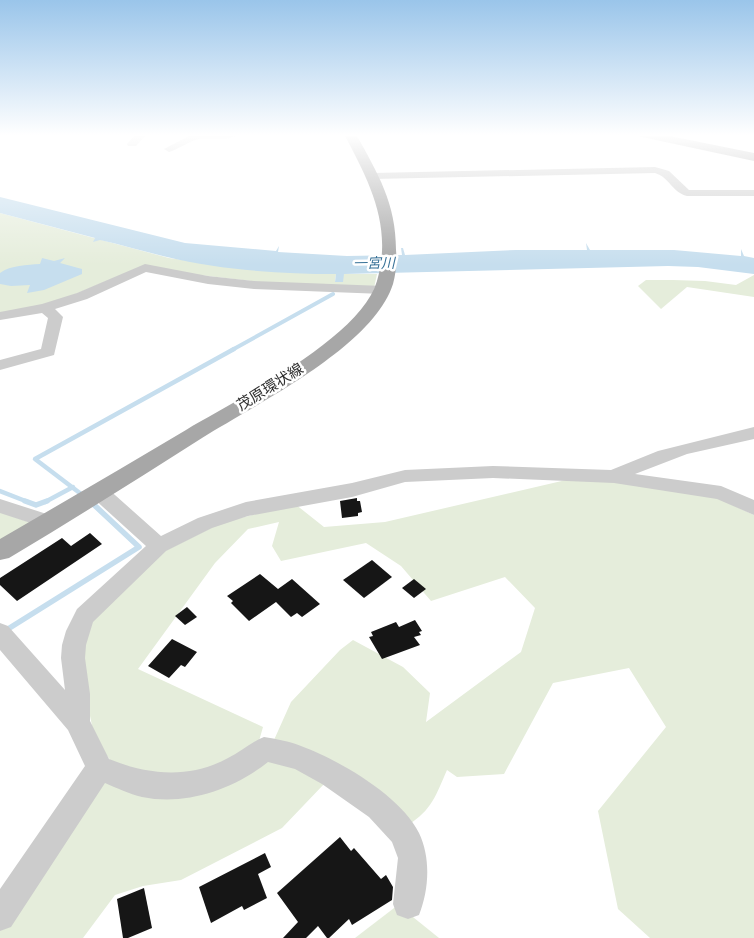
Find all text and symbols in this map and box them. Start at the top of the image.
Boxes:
water label: 一宮川 [353,254,397,274]
street label: 茂原環状線 [233,359,308,416]

